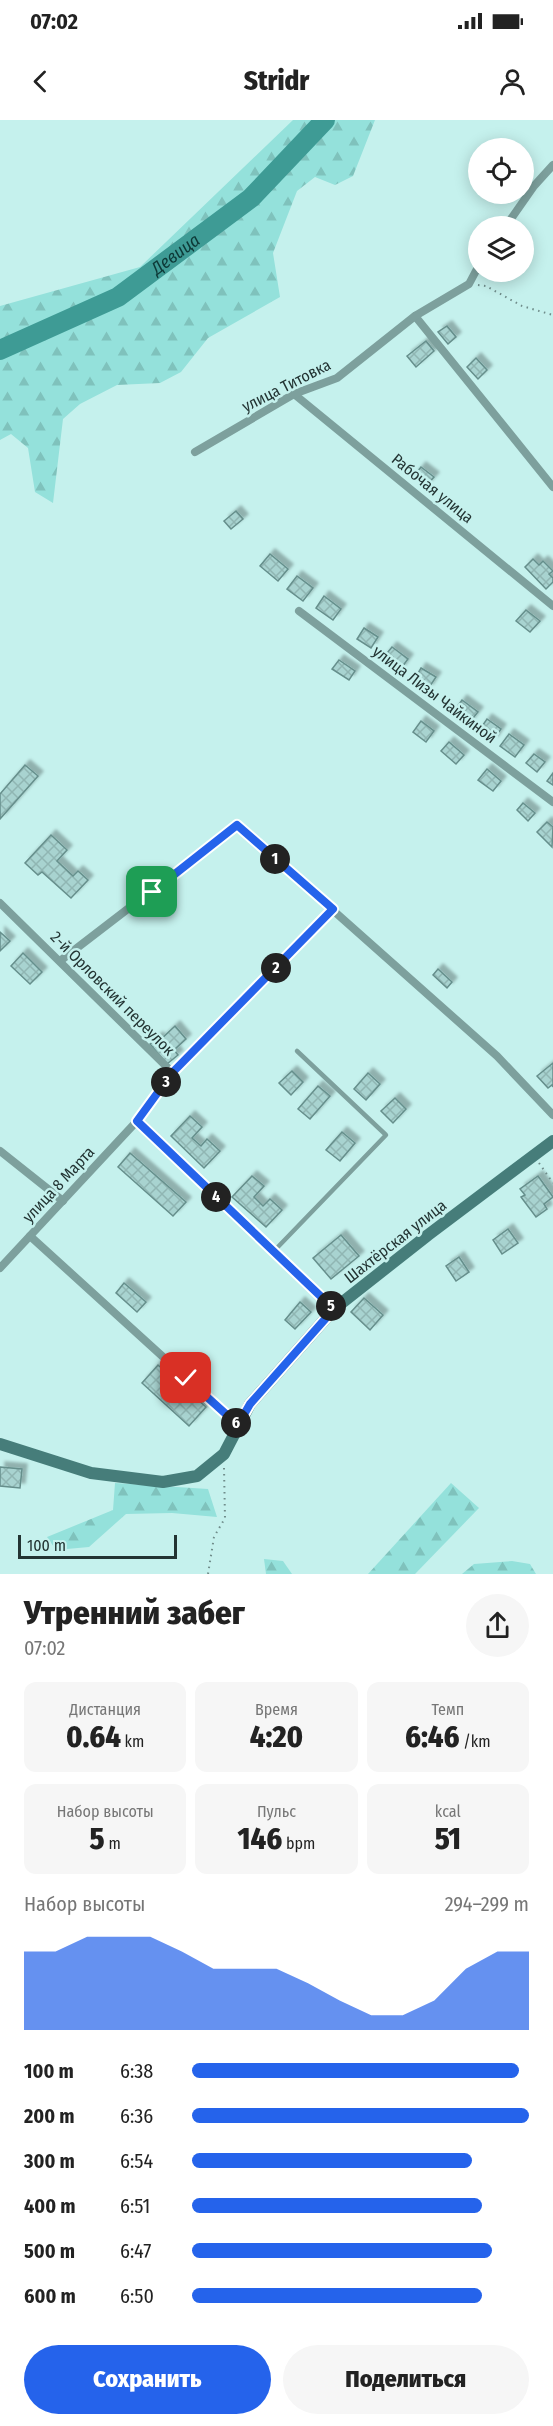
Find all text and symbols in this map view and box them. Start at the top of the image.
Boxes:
text: 07:02 [30,8,78,35]
icon: back [24,65,57,98]
text: Stridr [244,65,309,97]
icon: person [496,65,529,98]
map controls [468,138,534,282]
button: locate [468,138,534,204]
button: layers [468,216,534,282]
water label: Девица [145,229,204,281]
street label: улица Титовка [239,355,334,416]
street label: Рабочая улица [388,450,477,527]
street label: улица Лизы Чайкиной [369,642,500,747]
pin: 1 [260,844,290,874]
text: 1 [272,849,278,868]
pin [126,866,177,917]
icon: arrive [135,875,168,908]
street label: 2-й Орловский переулок [47,927,179,1060]
pin: 2 [261,953,291,983]
text: 2 [272,958,280,977]
pin: 3 [151,1067,181,1097]
text: 3 [162,1072,170,1091]
street label: улица 8 Марта [18,1142,98,1226]
pin: 4 [201,1182,231,1212]
text: 4 [212,1187,220,1206]
street label: Шахтёрская улица [340,1196,450,1287]
pin: 5 [316,1291,346,1321]
text: 5 [327,1296,335,1315]
pin [160,1352,211,1403]
icon: check [169,1361,202,1394]
pin: 6 [221,1408,251,1438]
text: 6 [232,1413,240,1432]
scale bar [18,1532,177,1560]
text: 100 m [27,1536,66,1555]
text: Утренний забег [24,1593,245,1633]
button: share [466,1594,529,1657]
text: 07:02 [24,1636,65,1660]
text: Дистанция [69,1700,141,1719]
text: Время [255,1700,298,1719]
text: Темп [432,1700,464,1719]
text: 0.64 [66,1719,121,1755]
text: 4:20 [250,1719,303,1755]
text: 6:46 [405,1719,460,1755]
text: km [121,1732,144,1751]
text: /km [460,1732,491,1751]
text: Набор высоты [57,1802,154,1821]
text: Пульс [257,1802,296,1821]
text: kcal [435,1802,461,1821]
text: 5 [90,1821,105,1857]
text: 146 [238,1821,282,1857]
text: 51 [435,1821,461,1857]
text: m [105,1834,121,1853]
text: bpm [282,1834,315,1853]
text: Набор высоты [24,1892,145,1916]
text: 294–299 m [445,1892,529,1916]
text: 100 m [24,2059,74,2083]
text: 6:38 [120,2059,153,2083]
text: 200 m [24,2104,75,2128]
text: 6:36 [120,2104,153,2128]
text: 300 m [24,2149,75,2173]
text: 6:54 [120,2149,153,2173]
text: 400 m [24,2194,76,2218]
text: 6:51 [120,2194,150,2218]
text: 500 m [24,2239,75,2263]
text: 6:47 [120,2239,151,2263]
text: 600 m [24,2284,76,2308]
text: 6:50 [120,2284,154,2308]
button: Сохранить [24,2345,271,2414]
button: Поделиться [283,2345,529,2414]

